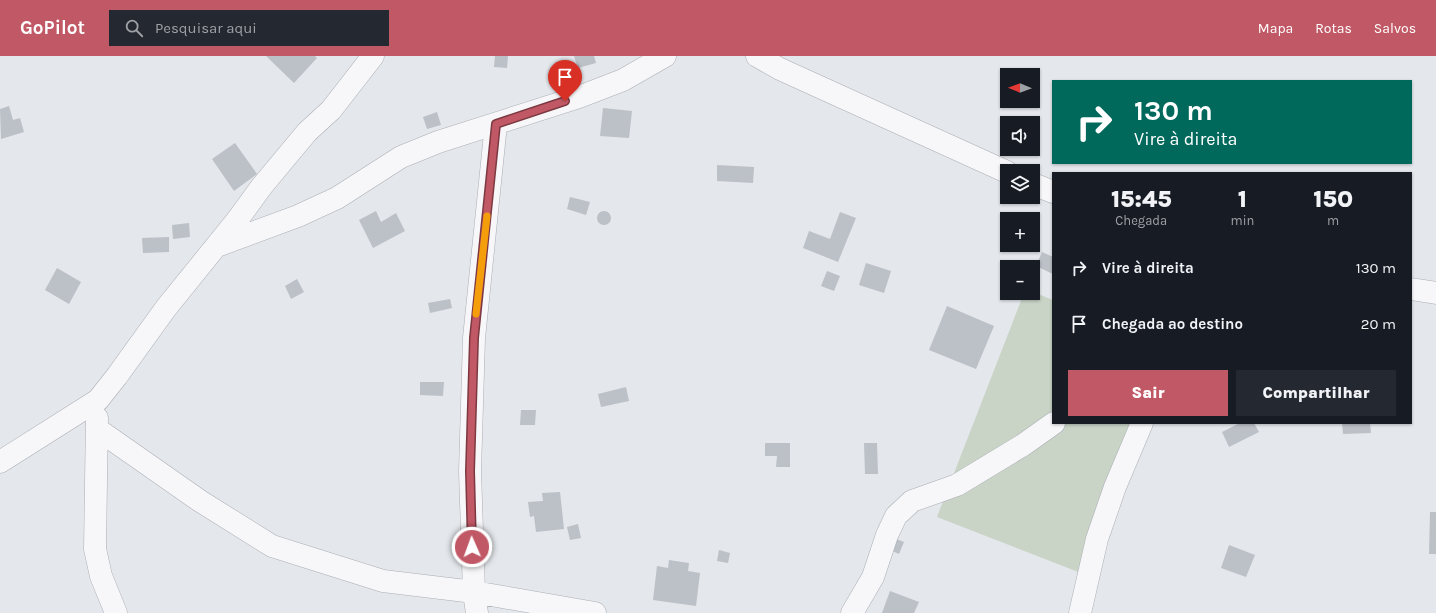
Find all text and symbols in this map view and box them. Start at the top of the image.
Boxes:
search box [109,10,389,46]
text: GoPilot [20,17,85,39]
icon: search [123,17,145,39]
text: Pesquisar aqui [155,19,257,37]
text: Mapa [1258,20,1293,37]
text: Rotas [1315,20,1352,37]
text: Salvos [1374,20,1416,37]
pin [548,60,582,101]
icon: arrive [554,66,576,88]
north arrow [1000,68,1040,108]
map controls [1000,68,1040,300]
text: 130 m [1134,94,1213,127]
icon: right [1068,96,1120,148]
button: sound [1000,116,1040,156]
text: Vire à direita [1134,128,1238,150]
button: layers [1000,164,1040,204]
text: 15:45 [1111,185,1172,213]
text: 1 [1238,185,1247,213]
text: 150 [1313,185,1353,213]
button: + [1000,212,1040,252]
text: Chegada [1115,213,1167,228]
text: min [1230,213,1254,228]
text: m [1327,213,1339,228]
icon: right [1068,257,1090,279]
text: Vire à direita [1102,259,1194,277]
text: 130 m [1356,259,1396,277]
button: − [1000,260,1040,300]
icon: arrive [1068,313,1090,335]
text: Chegada ao destino [1102,315,1243,333]
text: 20 m [1361,315,1396,333]
button: Sair [1068,370,1228,416]
button: Compartilhar [1236,370,1396,416]
position arrow [451,526,493,568]

